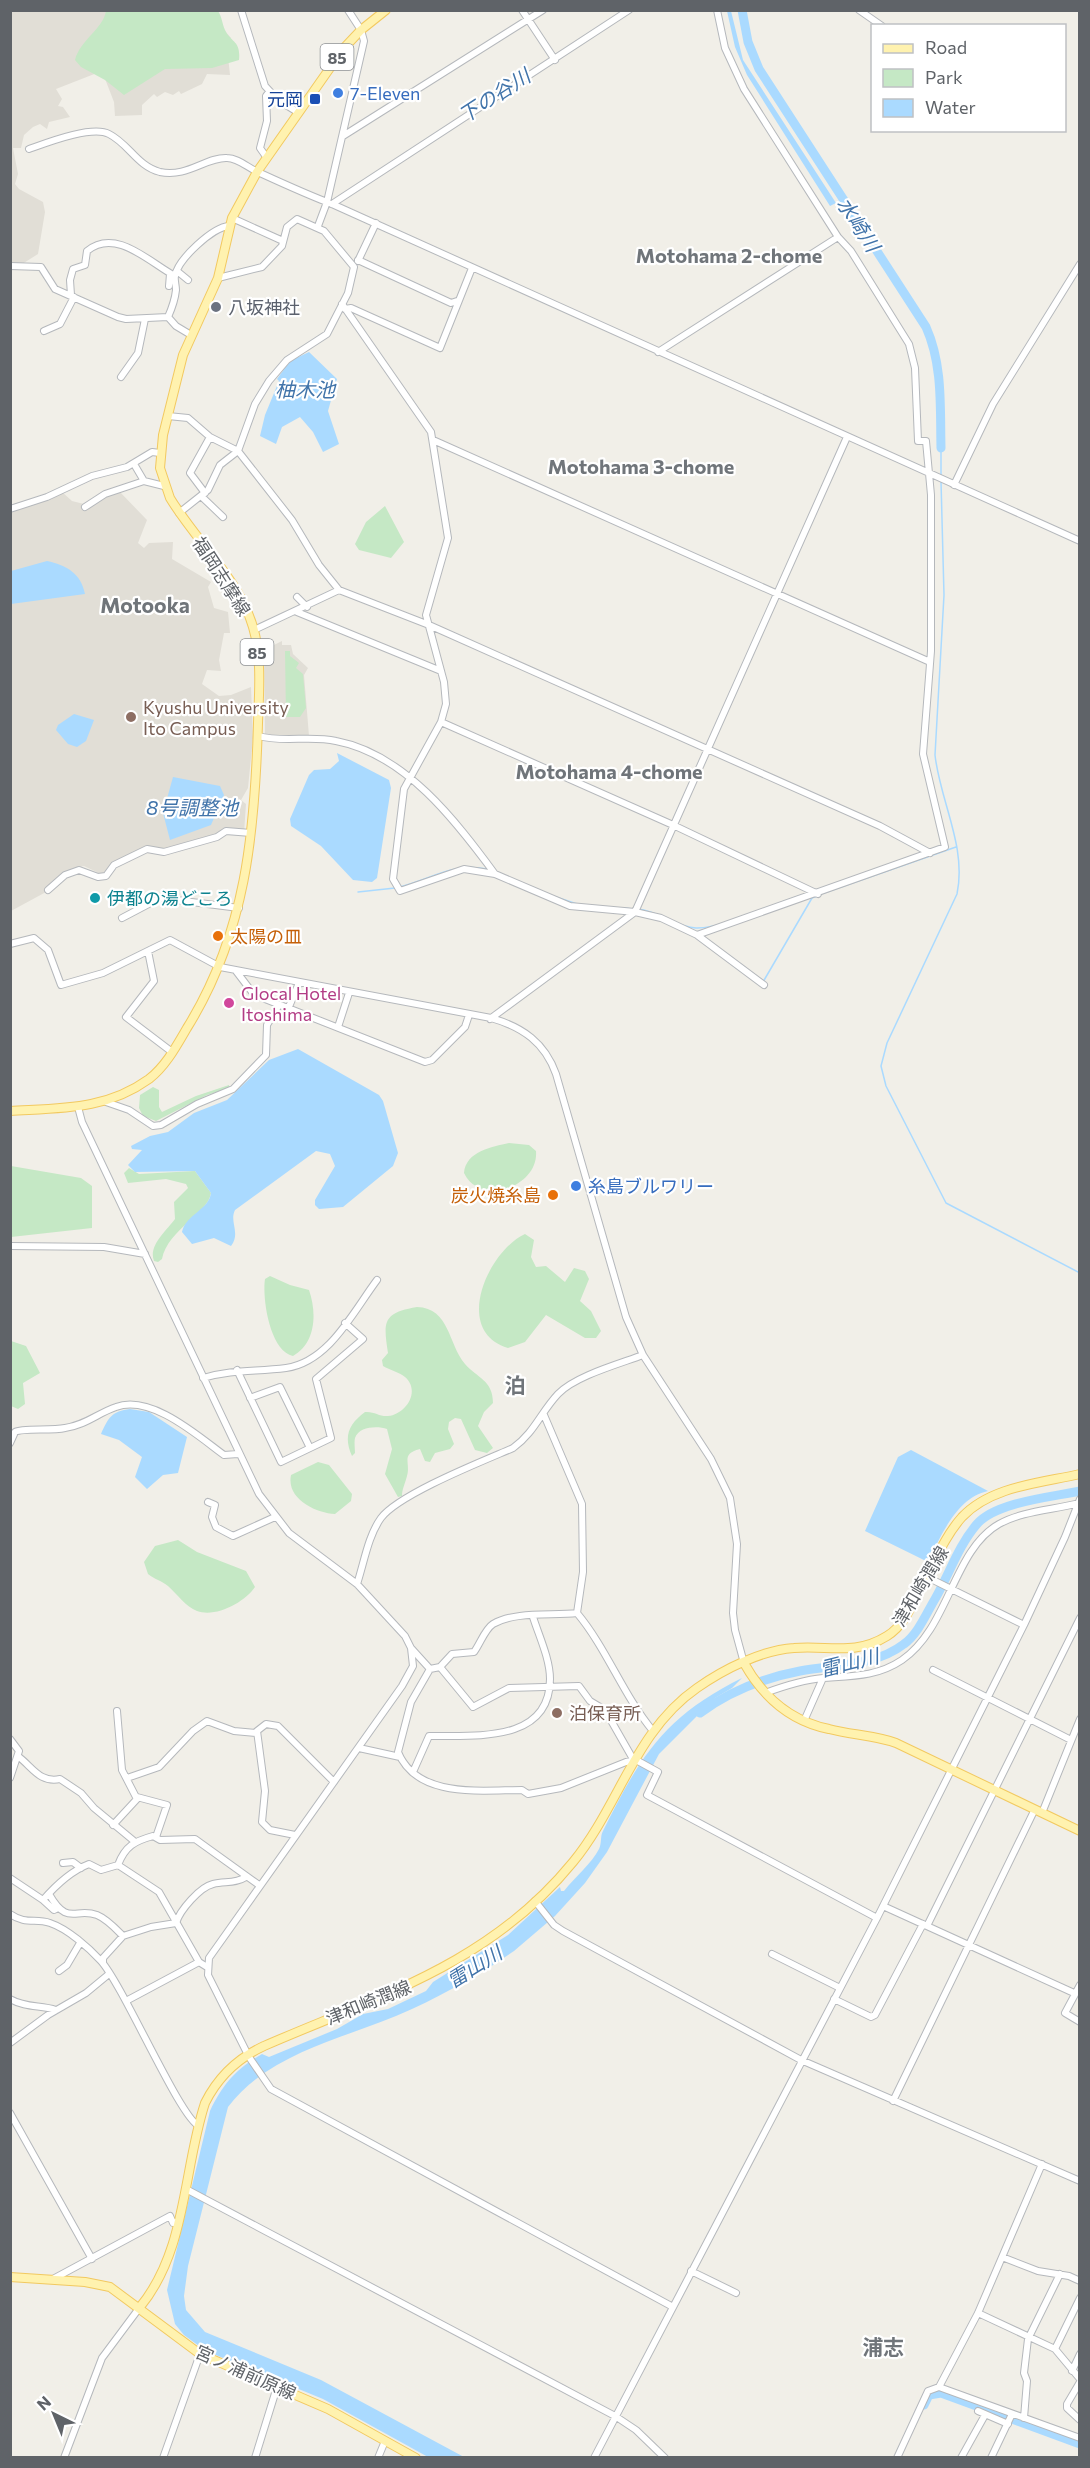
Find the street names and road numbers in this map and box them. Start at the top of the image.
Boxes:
road number: 85 [320,44,354,70]
street label: 福岡志摩線 [188,532,256,620]
road number: 85 [240,639,274,665]
street label: 津和崎潤線 [887,1542,953,1630]
street label: 津和崎潤線 [322,1975,414,2029]
street label: 宮ノ浦前原線 [192,2340,300,2404]

